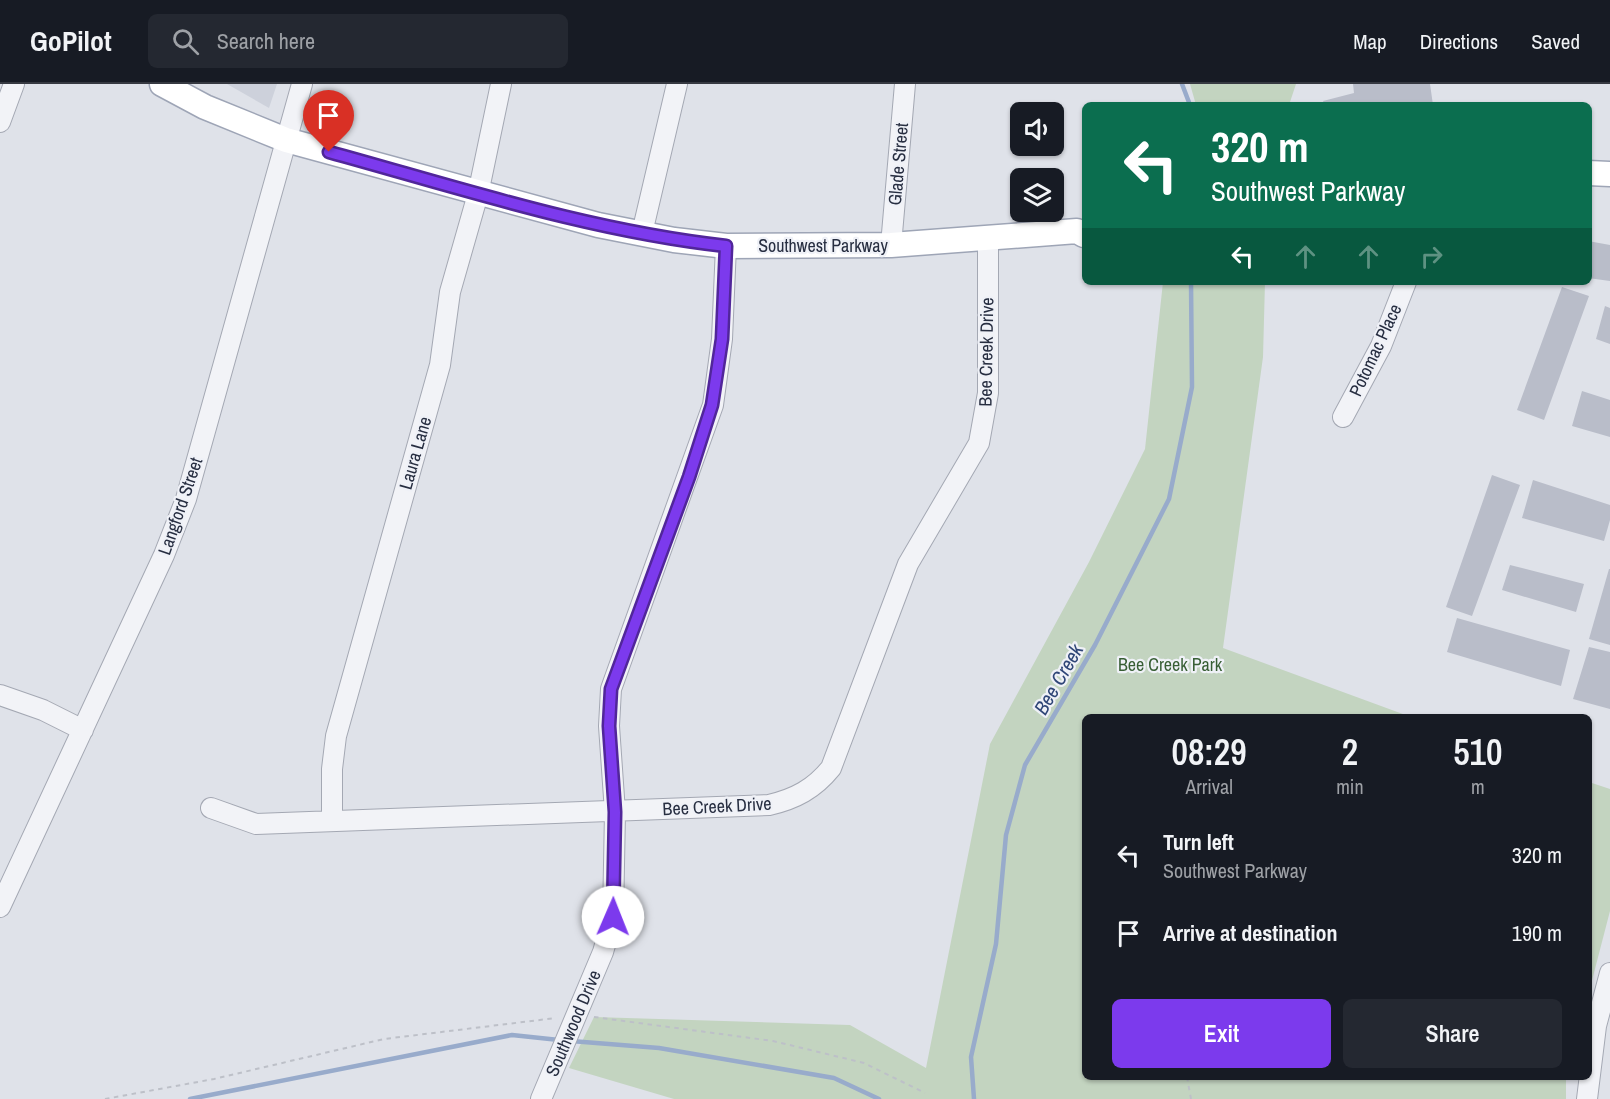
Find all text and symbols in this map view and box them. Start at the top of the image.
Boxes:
search box [148,14,568,68]
text: GoPilot [30,22,112,60]
icon: search [169,25,202,58]
text: Search here [217,26,315,56]
text: Map [1353,27,1387,56]
text: Directions [1420,27,1498,56]
text: Saved [1531,27,1580,56]
pin [303,90,354,152]
icon: arrive [312,99,345,132]
map controls [1010,102,1064,222]
button: sound [1010,102,1064,156]
text: 320 m [1211,119,1309,175]
street label: Glade Street [882,122,914,206]
icon: left [1112,126,1190,204]
button: layers [1010,168,1064,222]
text: Southwest Parkway [1211,173,1405,209]
street label: Southwest Parkway [758,233,888,258]
icon: left [1226,240,1259,273]
icon: ahead [1289,240,1322,273]
icon: ahead [1352,240,1385,273]
icon: right [1415,240,1448,273]
street label: Bee Creek Drive [973,297,999,407]
street label: Potomac Place [1343,300,1407,400]
street label: Laura Lane [393,414,437,492]
street label: Langford Street [152,454,208,558]
water label: Bee Creek [1027,638,1089,719]
park label: Bee Creek Park [1118,652,1223,677]
text: 08:29 [1172,728,1247,776]
text: 2 [1342,728,1358,776]
text: 510 [1453,728,1502,776]
text: Arrival [1185,773,1233,800]
text: min [1336,773,1364,800]
text: m [1471,773,1485,800]
street label: Bee Creek Drive [662,791,772,821]
text: Turn left [1163,827,1234,857]
icon: left [1112,839,1145,872]
text: 320 m [1512,840,1562,870]
text: Southwest Parkway [1163,857,1307,884]
position arrow [581,885,645,949]
icon: arrive [1112,917,1145,950]
text: Arrive at destination [1163,918,1337,948]
text: 190 m [1512,918,1562,948]
street label: Southwood Drive [539,966,607,1080]
button: Exit [1112,999,1331,1068]
button: Share [1343,999,1562,1068]

